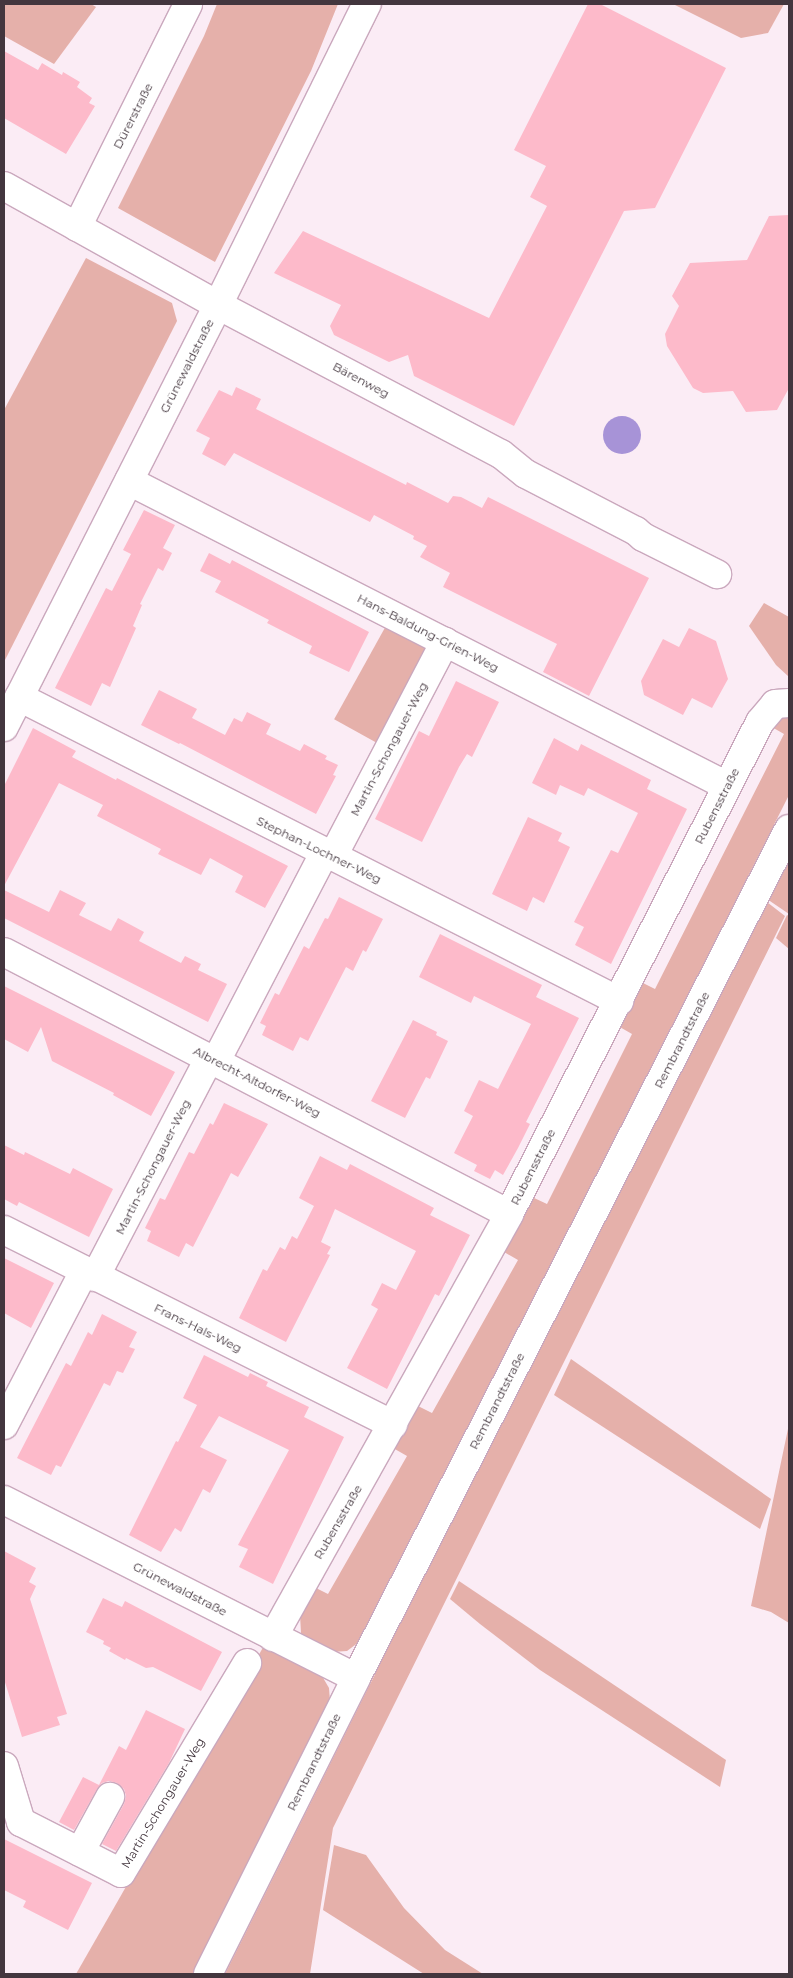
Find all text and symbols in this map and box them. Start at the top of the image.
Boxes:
street label: Dürerstraße [110,81,156,151]
street label: Grünewaldstraße [157,317,217,415]
street label: Bärenweg [330,359,392,401]
street label: Hans-Baldung-Grien-Weg [355,591,501,675]
street label: Martin-Schongauer-Weg [348,680,430,818]
street label: Rubensstraße [692,766,742,846]
street label: Stephan-Lochner-Weg [254,813,384,887]
street label: Rembrandtstraße [651,989,713,1091]
street label: Albrecht-Altdorfer-Weg [191,1044,323,1120]
street label: Martin-Schongauer-Weg [113,1097,193,1237]
street label: Rubensstraße [508,1127,558,1207]
street label: Frans-Hals-Weg [152,1301,244,1355]
street label: Rembrandtstraße [466,1350,528,1452]
street label: Rubensstraße [311,1482,365,1562]
street label: Grünewaldstraße [131,1559,229,1619]
street label: Rembrandtstraße [284,1711,344,1813]
street label: Martin-Schongauer-Weg [118,1735,208,1871]

